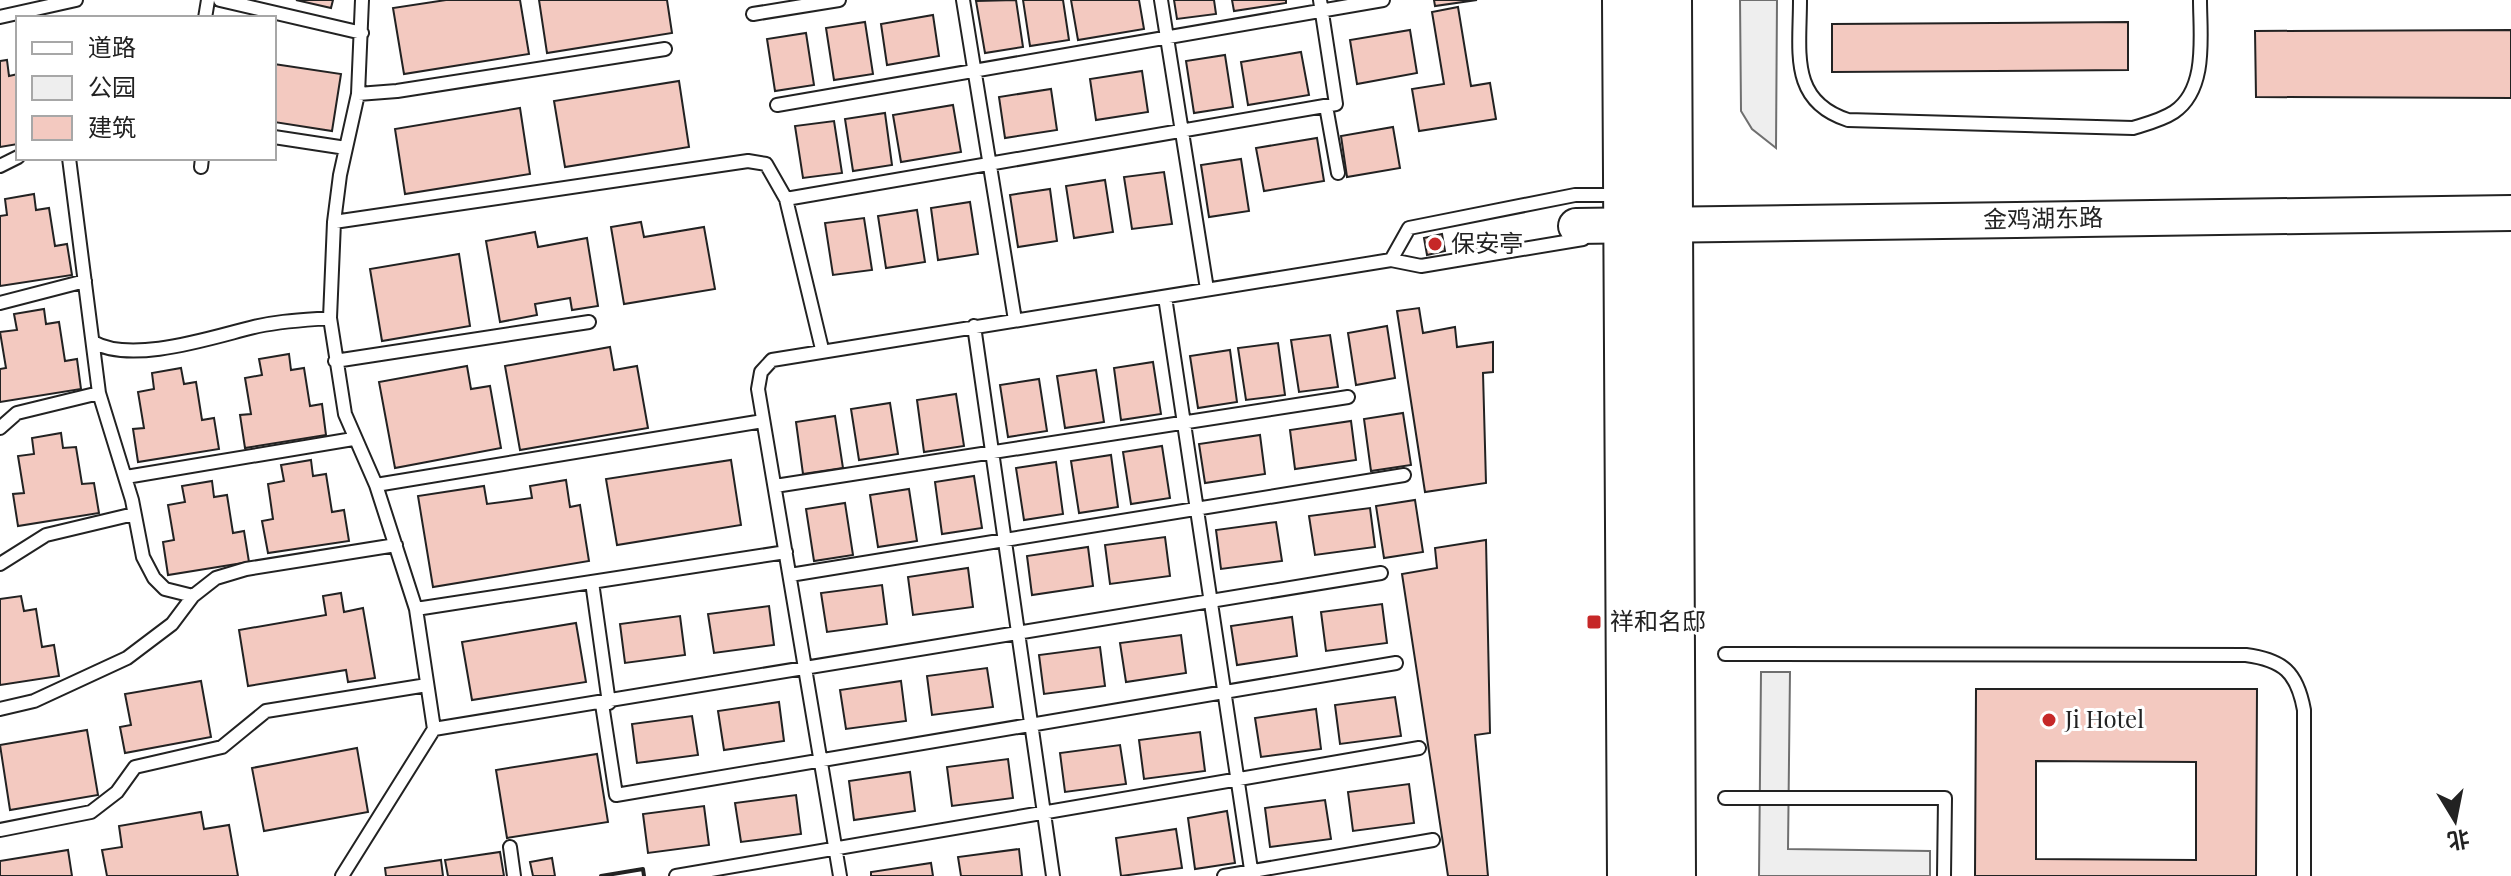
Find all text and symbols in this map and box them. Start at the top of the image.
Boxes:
legend [16,16,276,160]
text: 道路 [88,30,136,62]
text: 公园 [88,70,136,102]
text: 建筑 [88,110,136,142]
street label: 金鸡湖东路 [1983,200,2103,234]
place label: 保安亭 [1451,226,1523,258]
marker: 保安亭 [1426,235,1444,253]
place label: 祥和名邸 [1610,604,1706,636]
marker: 祥和名邸 [1585,613,1603,631]
place label: Ji Hotel [2064,702,2144,734]
marker: Ji Hotel [2040,711,2058,729]
north arrow [2415,780,2495,860]
text: 北 [2445,824,2472,857]

